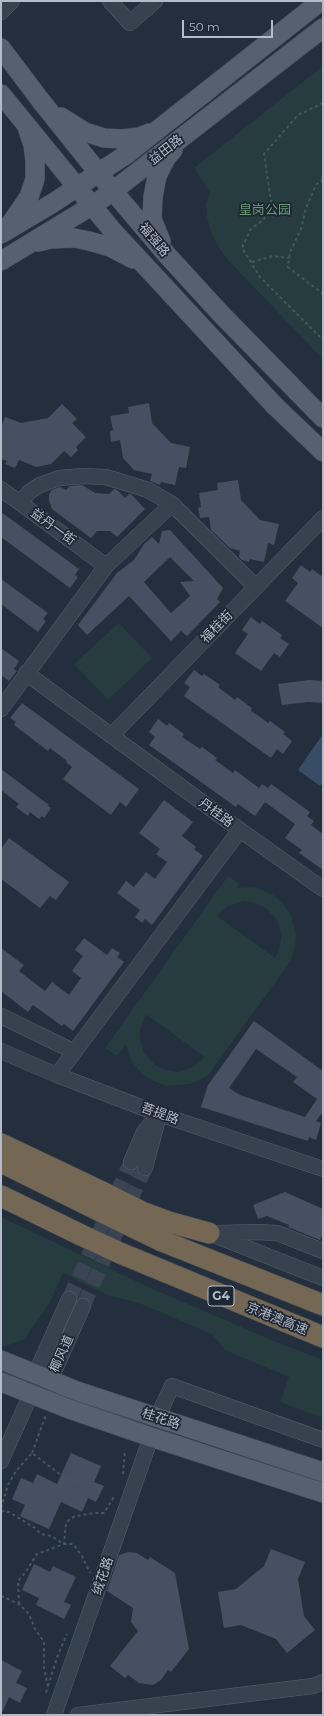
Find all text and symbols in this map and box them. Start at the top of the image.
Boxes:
scale bar [184,12,275,38]
text: 50 m [189,19,220,34]
street label: 益田路 [146,132,186,168]
park label: 皇岗公园 [239,202,291,218]
street label: 福强路 [135,220,173,260]
street label: 益丹一街 [27,505,79,549]
street label: 福桂街 [198,608,236,646]
street label: 丹桂路 [196,795,236,831]
street label: 菩提路 [139,1100,181,1128]
road number: G4 [208,1286,234,1306]
street label: 京港澳高速 [244,1300,310,1338]
street label: 椰风道 [47,1333,77,1375]
street label: 桂花路 [140,1406,182,1432]
street label: 绒花路 [89,1555,117,1597]

